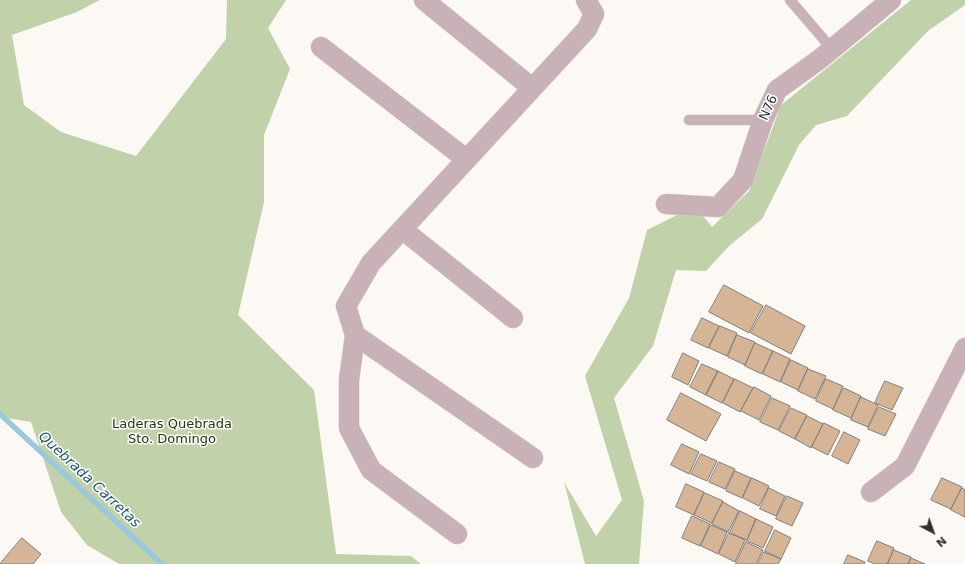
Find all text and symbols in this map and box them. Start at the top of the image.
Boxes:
street label: N76 [757,93,781,123]
park label: Laderas Quebrada Sto. Domingo [112,417,232,448]
water label: Quebrada Carretas [34,428,144,532]
north arrow [913,512,953,552]
text: N [933,534,949,549]

